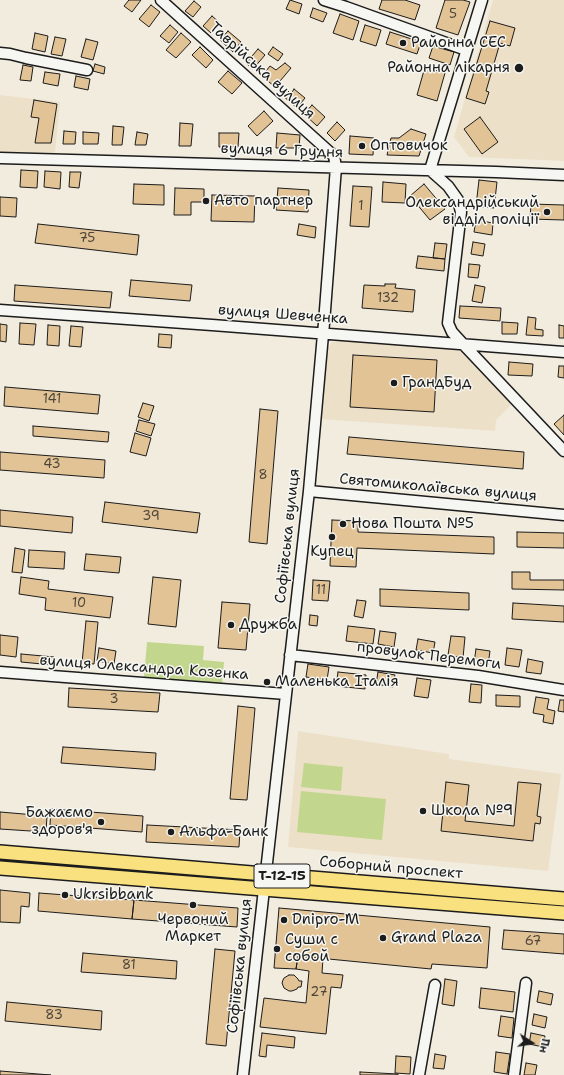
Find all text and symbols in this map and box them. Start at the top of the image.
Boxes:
house number: 5 [449,7,457,23]
street label: Таврійська вулиця [205,19,319,123]
place label: Районна СЕС [411,34,506,52]
marker: Районна СЕС [398,38,408,48]
place label: Районна лікарня [387,59,510,77]
marker: Районна лікарня [513,62,525,74]
place label: Оптовичок [370,137,448,155]
street label: вулиця 6 Грудня [220,140,344,162]
marker: Оптовичок [357,141,367,151]
place label: Авто партнер [214,192,313,210]
place label: Олександрійський відділ поліції [405,194,539,229]
marker: Авто партнер [201,196,211,206]
house number: 1 [358,199,364,215]
marker: Олександрійський відділ поліції [542,207,552,217]
house number: 75 [79,231,95,247]
house number: 132 [377,291,399,307]
street label: вулиця Шевченка [217,301,349,329]
place label: ГрандБуд [402,374,471,392]
marker: ГрандБуд [389,378,399,388]
house number: 141 [43,392,61,408]
house number: 43 [43,457,61,473]
house number: 8 [258,468,268,484]
street label: Софіївська вулиця [272,468,304,604]
street label: Святомиколаївська вулиця [339,470,537,506]
house number: 39 [142,509,160,525]
place label: Нова Пошта №5 [351,515,474,533]
marker: Нова Пошта №5 [338,519,348,529]
marker: Купец [327,532,337,542]
place label: Купец [310,543,354,561]
house number: 11 [316,583,326,599]
house number: 10 [72,596,86,612]
place label: Дружба [239,616,297,634]
marker: Дружба [226,620,236,630]
street label: провулок Перемоги [356,638,502,674]
street label: вулиця Олександра Козенка [39,652,249,684]
place label: Маленька Італія [275,673,399,691]
marker: Маленька Італія [262,677,272,687]
house number: 3 [109,692,119,708]
place label: Школа №9 [431,802,513,820]
place label: Бажаємо здоров'я [25,804,93,839]
marker: Школа №9 [418,806,428,816]
marker: Бажаємо здоров'я [96,817,106,827]
place label: Альфа-Банк [179,823,268,841]
marker: Альфа-Банк [166,827,176,837]
street label: Соборний проспект [319,853,463,883]
road number: Т-12-15 [254,864,310,888]
place label: Ukrsibbank [73,886,154,904]
marker: Ukrsibbank [60,890,70,900]
street label: Софіївська вулиця [224,898,256,1034]
marker: Червоний Маркет [188,900,198,910]
place label: Червоний Маркет [157,911,229,946]
place label: Dnipro-M [292,911,359,929]
marker: Dnipro-M [279,915,289,925]
place label: Grand Plaza [391,929,482,947]
place label: Суши с собой [285,931,338,966]
marker: Grand Plaza [378,933,388,943]
house number: 67 [525,934,541,950]
marker: Суши с собой [272,944,282,954]
house number: 81 [122,958,136,974]
house number: 27 [310,985,328,1001]
house number: 83 [45,1008,63,1024]
north arrow [512,1023,552,1063]
text: Пн [535,1037,553,1054]

